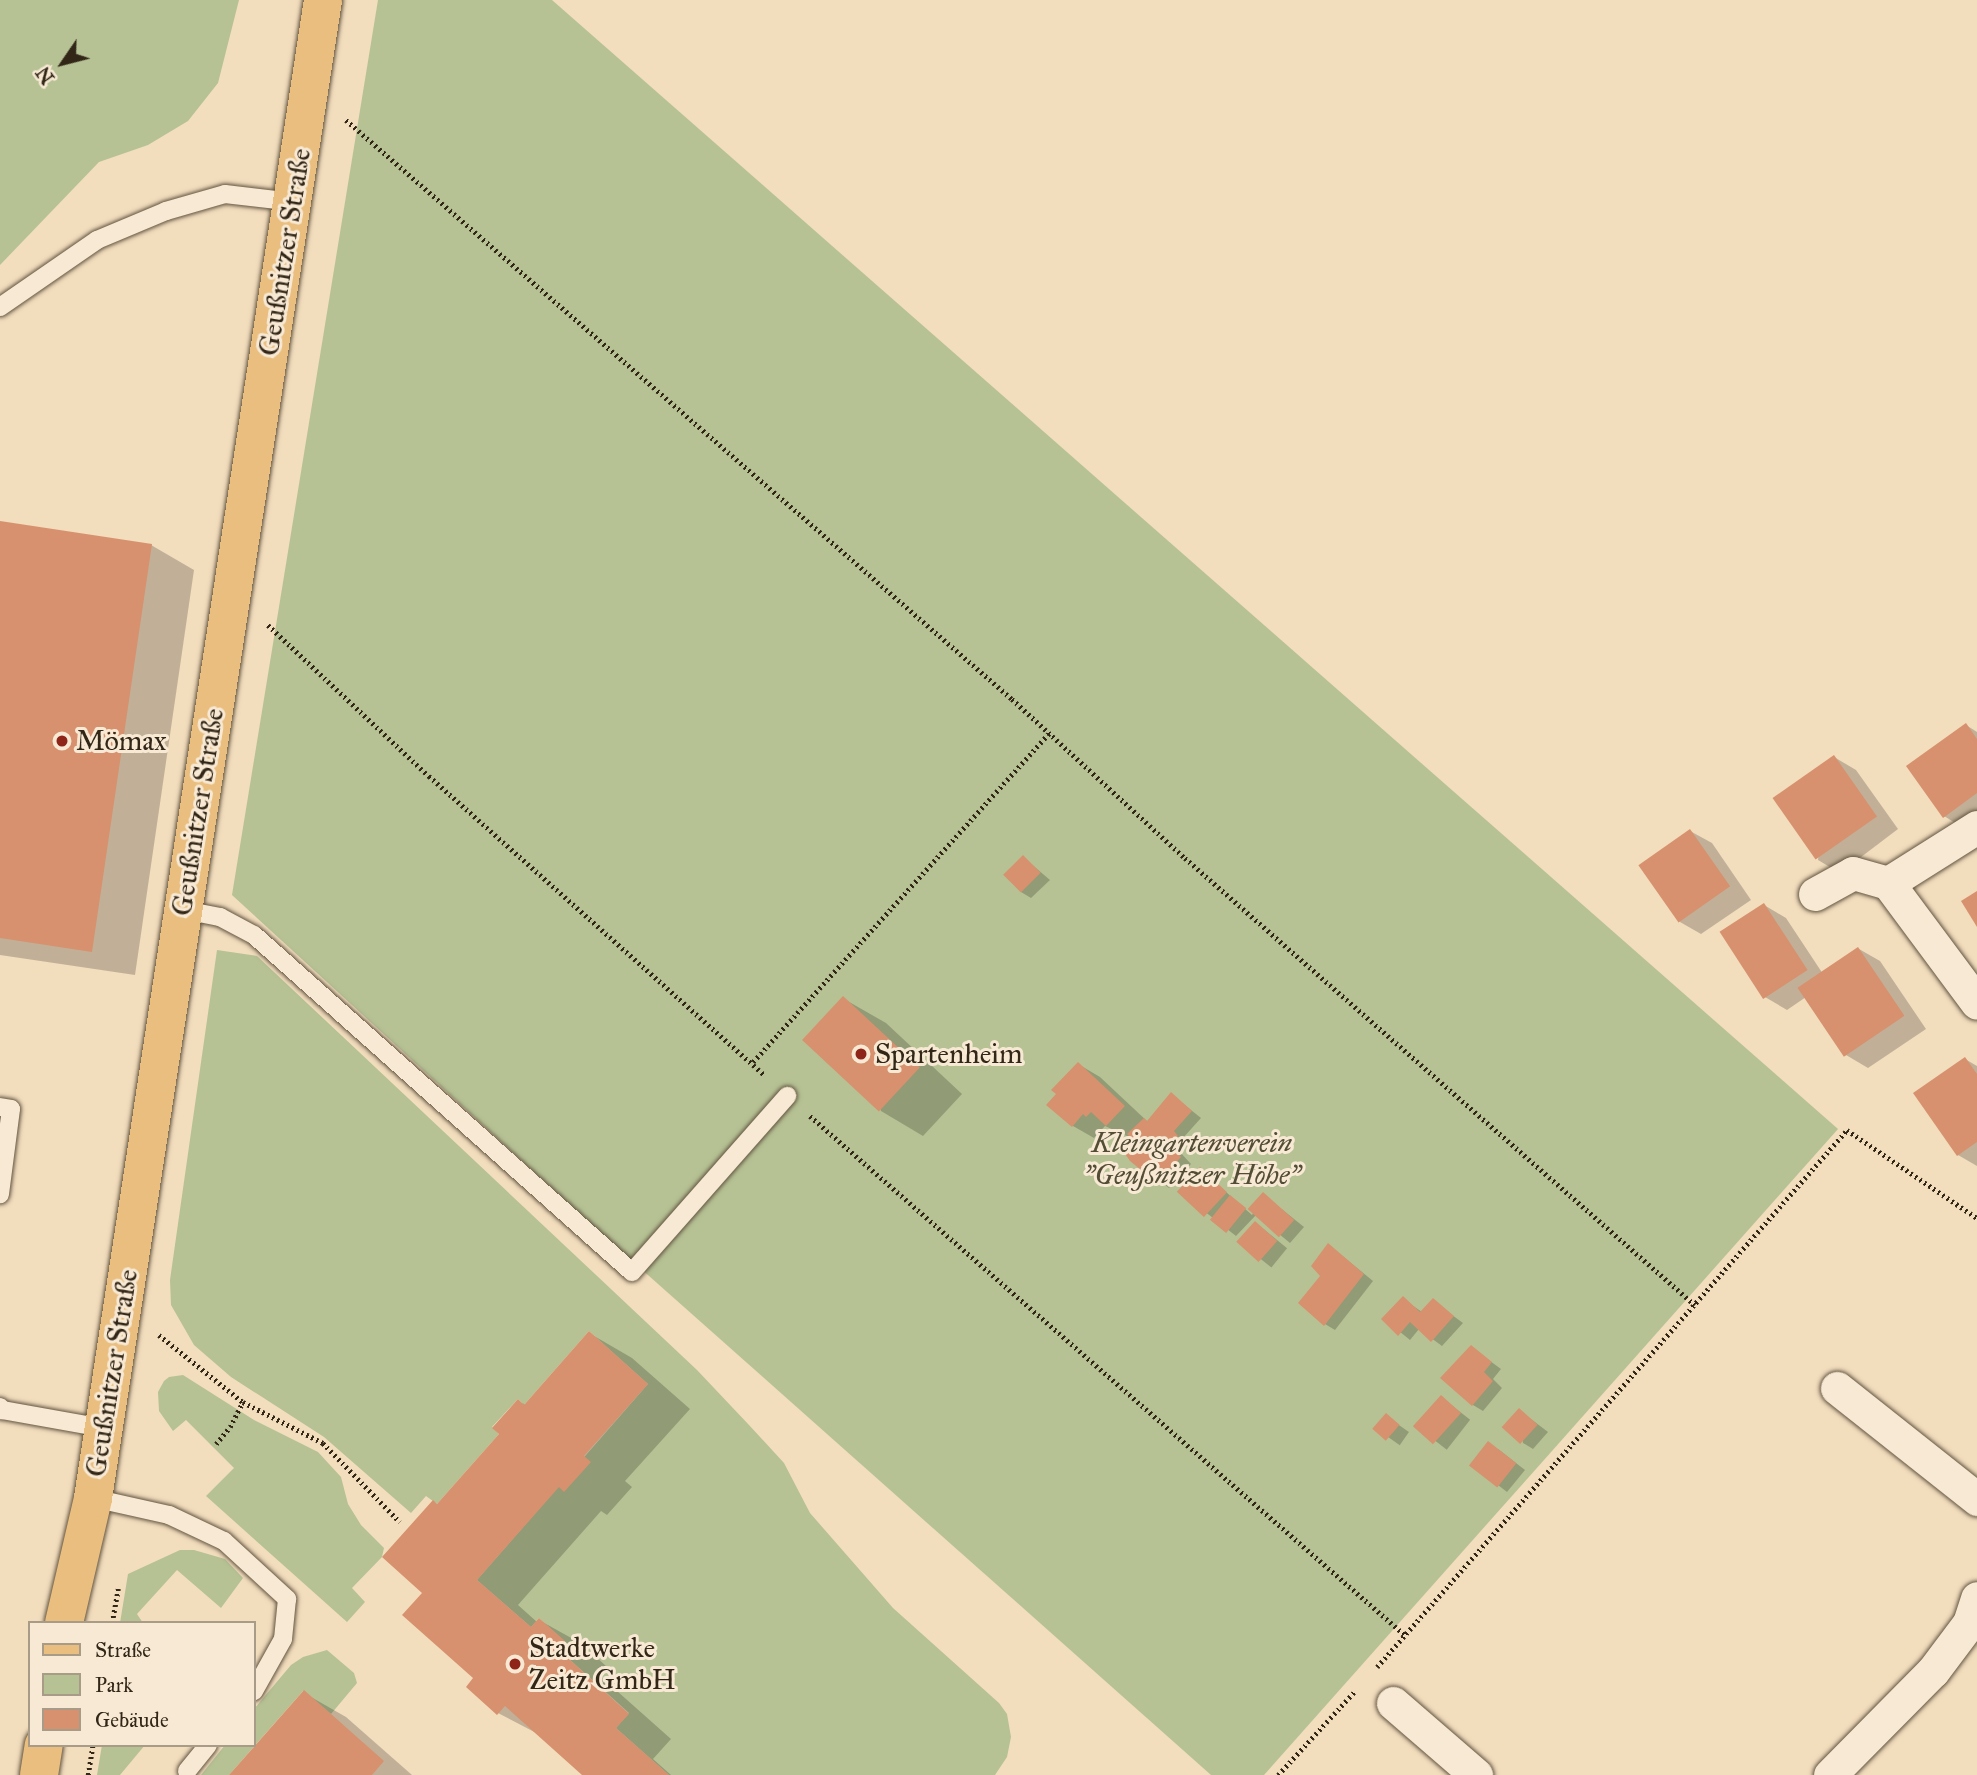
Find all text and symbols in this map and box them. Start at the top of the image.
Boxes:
north arrow [28,28,98,98]
text: N [31,62,59,89]
street label: Geußnitzer Straße [252,146,318,358]
street label: Geußnitzer Straße [165,706,231,918]
place label: Mömax [76,724,167,758]
marker: Mömax [54,733,70,749]
place label: Spartenheim [875,1037,1023,1071]
marker: Spartenheim [853,1046,869,1062]
park label: Kleingartenverein "Geußnitzer Höhe" [1083,1126,1301,1192]
street label: Geußnitzer Straße [79,1267,145,1479]
legend [28,1621,256,1747]
place label: Stadtwerke Zeitz GmbH [529,1631,676,1697]
text: Straße [95,1637,151,1663]
marker: Stadtwerke Zeitz GmbH [507,1656,523,1672]
text: Park [95,1672,133,1698]
text: Gebäude [95,1707,169,1733]

